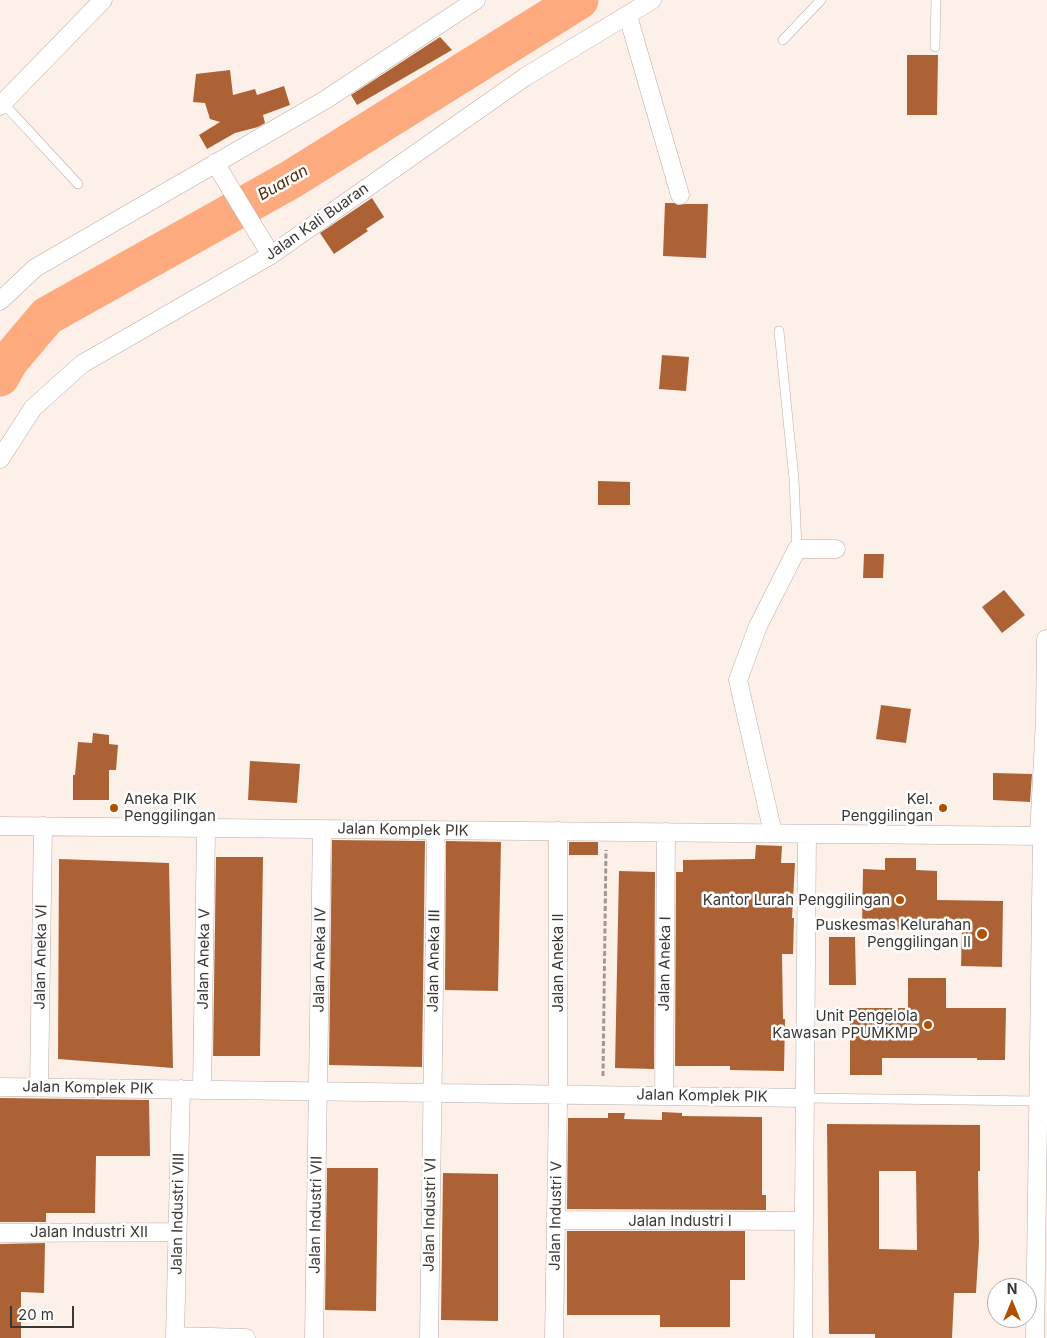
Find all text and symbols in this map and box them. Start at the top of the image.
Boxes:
water label: Buaran [254,161,312,205]
street label: Jalan Kali Buaran [262,180,372,264]
place label: Aneka PIK Penggilingan [124,790,216,825]
place label: Kel. Penggilingan [841,790,933,825]
marker: Aneka PIK Penggilingan [108,802,120,814]
marker: Kel. Penggilingan [937,802,949,814]
street label: Jalan Komplek PIK [337,820,469,840]
place label: Kantor Lurah Penggilingan [703,891,890,909]
marker: Kantor Lurah Penggilingan [894,894,906,906]
street label: Jalan Aneka VI [31,904,51,1010]
street label: Jalan Aneka IV [310,907,330,1013]
street label: Jalan Aneka V [194,908,214,1010]
street label: Jalan Aneka III [424,909,444,1013]
street label: Jalan Aneka II [549,913,567,1013]
street label: Jalan Aneka I [655,916,675,1012]
place label: Puskesmas Kelurahan Penggilingan II [815,916,971,951]
marker: Puskesmas Kelurahan Penggilingan II [975,927,989,941]
place label: Unit Pengelola Kawasan PPUMKMP [772,1007,918,1042]
marker: Unit Pengelola Kawasan PPUMKMP [922,1019,934,1031]
street label: Jalan Komplek PIK [22,1078,154,1098]
street label: Jalan Komplek PIK [636,1086,768,1106]
street label: Jalan Industri VIII [168,1153,188,1275]
street label: Jalan Industri VII [306,1156,326,1274]
street label: Jalan Industri VI [420,1158,440,1272]
street label: Jalan Industri V [546,1161,566,1271]
street label: Jalan Industri I [628,1212,732,1230]
street label: Jalan Industri XII [30,1223,148,1241]
north arrow [987,1278,1037,1328]
text: N [1007,1280,1017,1297]
scale bar [12,1296,76,1328]
text: 20 m [18,1305,54,1324]

